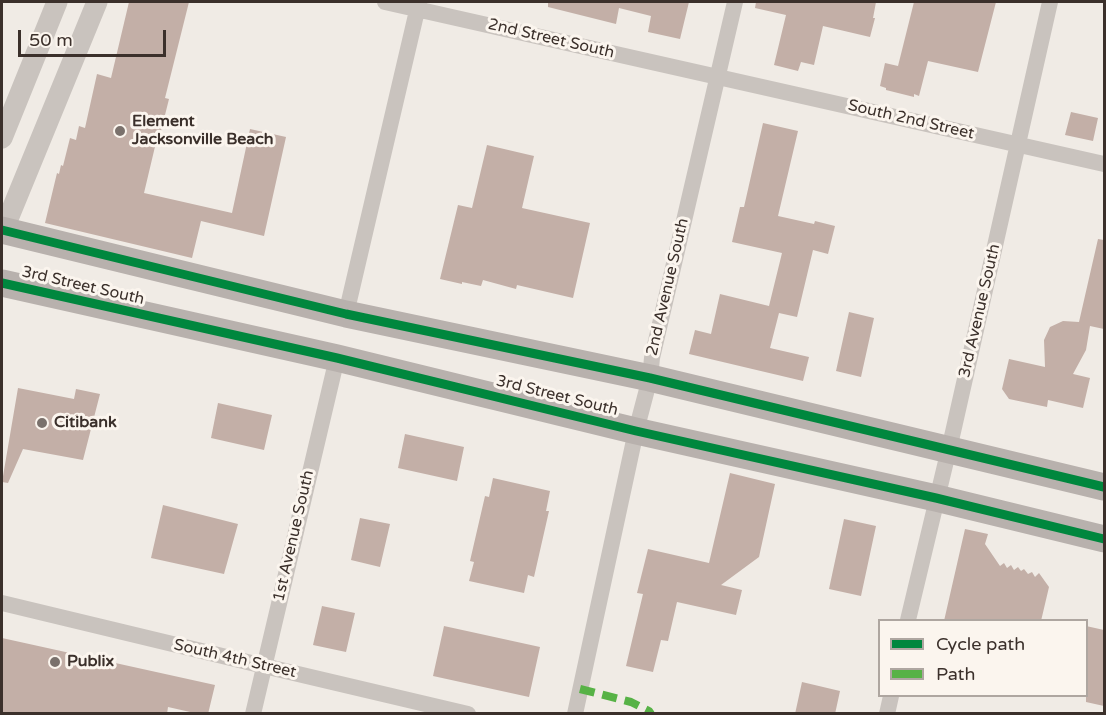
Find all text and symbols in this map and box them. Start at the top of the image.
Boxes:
street label: 2nd Street South [486,15,616,63]
scale bar [21,18,170,56]
text: 50 m [29,29,73,51]
street label: South 2nd Street [846,96,976,144]
place label: Element Jacksonville Beach [132,112,274,150]
marker: Element Jacksonville Beach [113,124,127,138]
street label: 2nd Avenue South [643,216,693,358]
street label: 3rd Avenue South [955,242,1005,380]
street label: 3rd Street South [20,263,146,309]
street label: 3rd Street South [494,372,620,420]
place label: Citibank [54,413,117,433]
marker: Citibank [35,416,49,430]
street label: 1st Avenue South [270,468,318,604]
legend [878,619,1088,697]
text: Cycle path [936,633,1025,655]
street label: South 4th Street [172,636,298,682]
place label: Publix [67,652,114,672]
marker: Publix [48,655,62,669]
text: Path [936,663,975,685]

